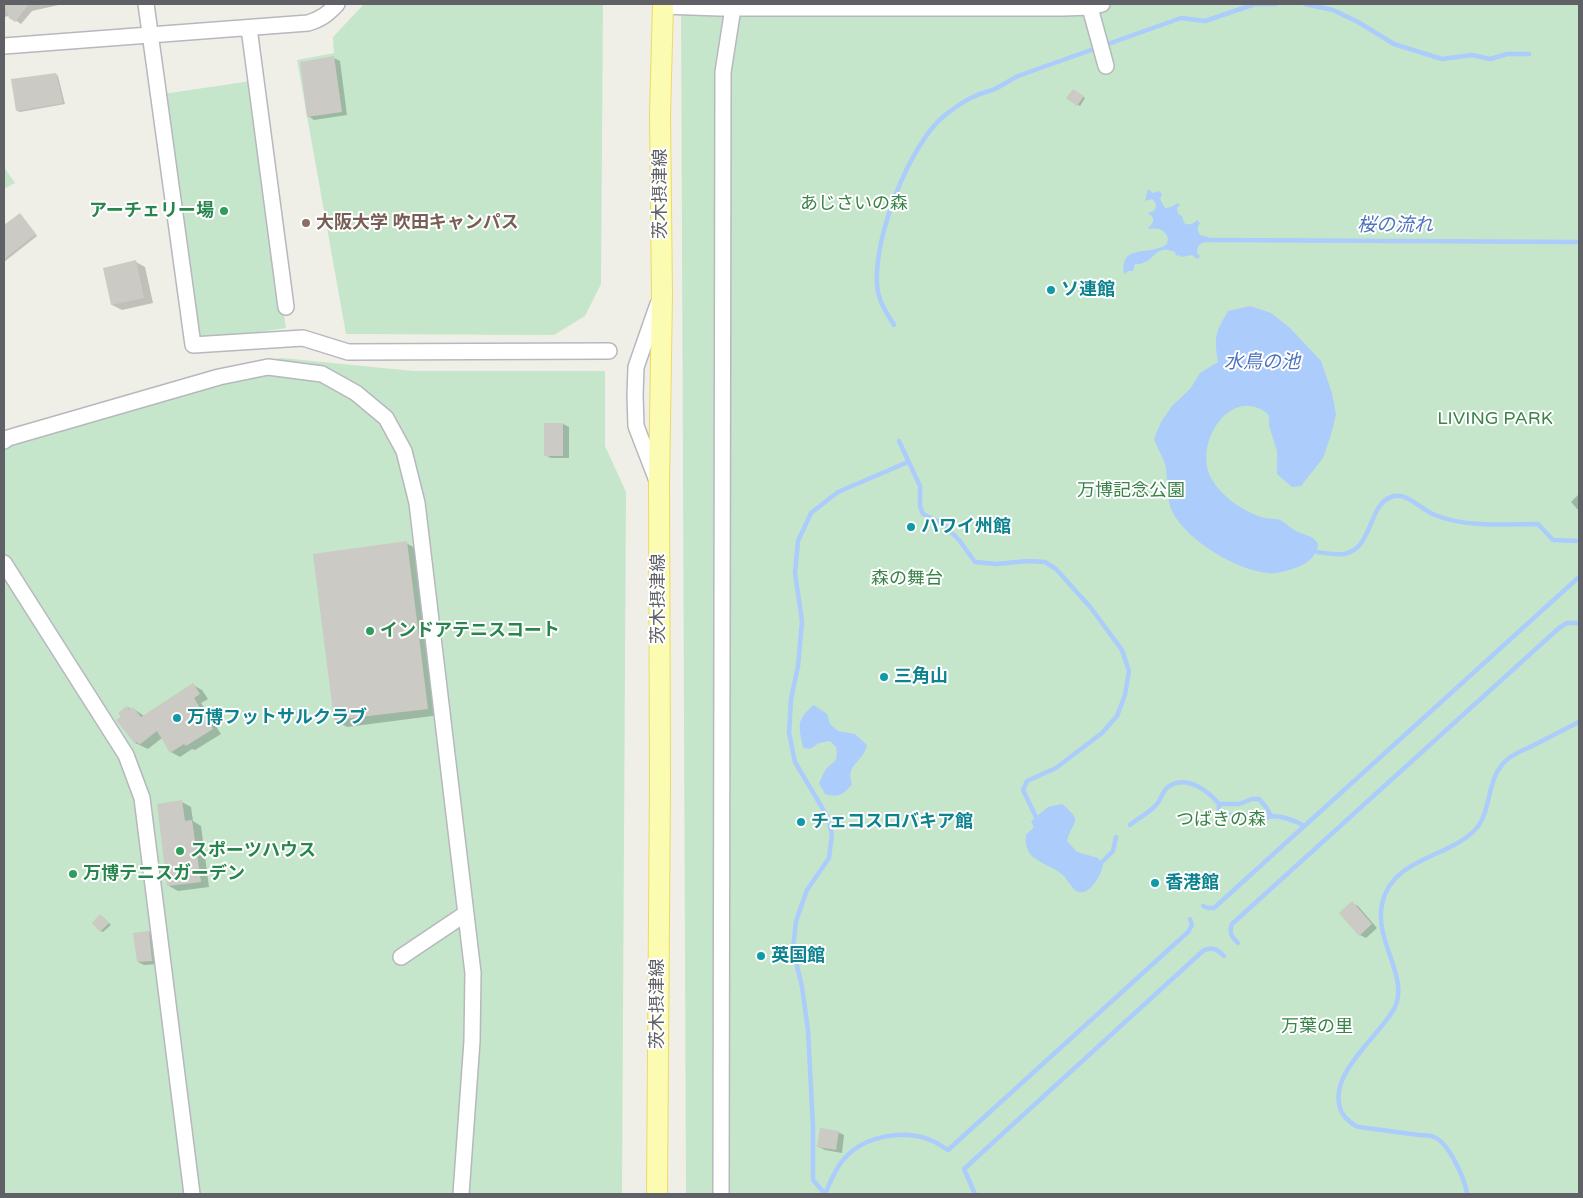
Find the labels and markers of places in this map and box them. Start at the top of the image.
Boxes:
place label: アーチェリー場 [89,200,214,222]
marker: アーチェリー場 [218,205,230,217]
place label: 大阪大学 吹田キャンパス [316,212,519,234]
marker: 大阪大学 吹田キャンパス [300,217,312,229]
place label: ソ連館 [1061,279,1115,301]
marker: ソ連館 [1045,284,1057,296]
place label: ハワイ州館 [921,516,1011,538]
marker: ハワイ州館 [905,521,917,533]
place label: インドアテニスコート [380,620,560,642]
marker: インドアテニスコート [364,625,376,637]
place label: 三角山 [894,666,948,688]
marker: 三角山 [878,671,890,683]
place label: 万博フットサルクラブ [187,707,367,729]
marker: 万博フットサルクラブ [171,712,183,724]
place label: チェコスロバキア館 [811,811,973,833]
marker: チェコスロバキア館 [795,816,807,828]
place label: スポーツハウス [190,840,316,862]
marker: スポーツハウス [174,845,186,857]
place label: 万博テニスガーデン [83,863,245,885]
marker: 万博テニスガーデン [67,868,79,880]
place label: 香港館 [1165,872,1219,894]
marker: 香港館 [1149,877,1161,889]
place label: 英国館 [771,945,825,967]
marker: 英国館 [755,950,767,962]

